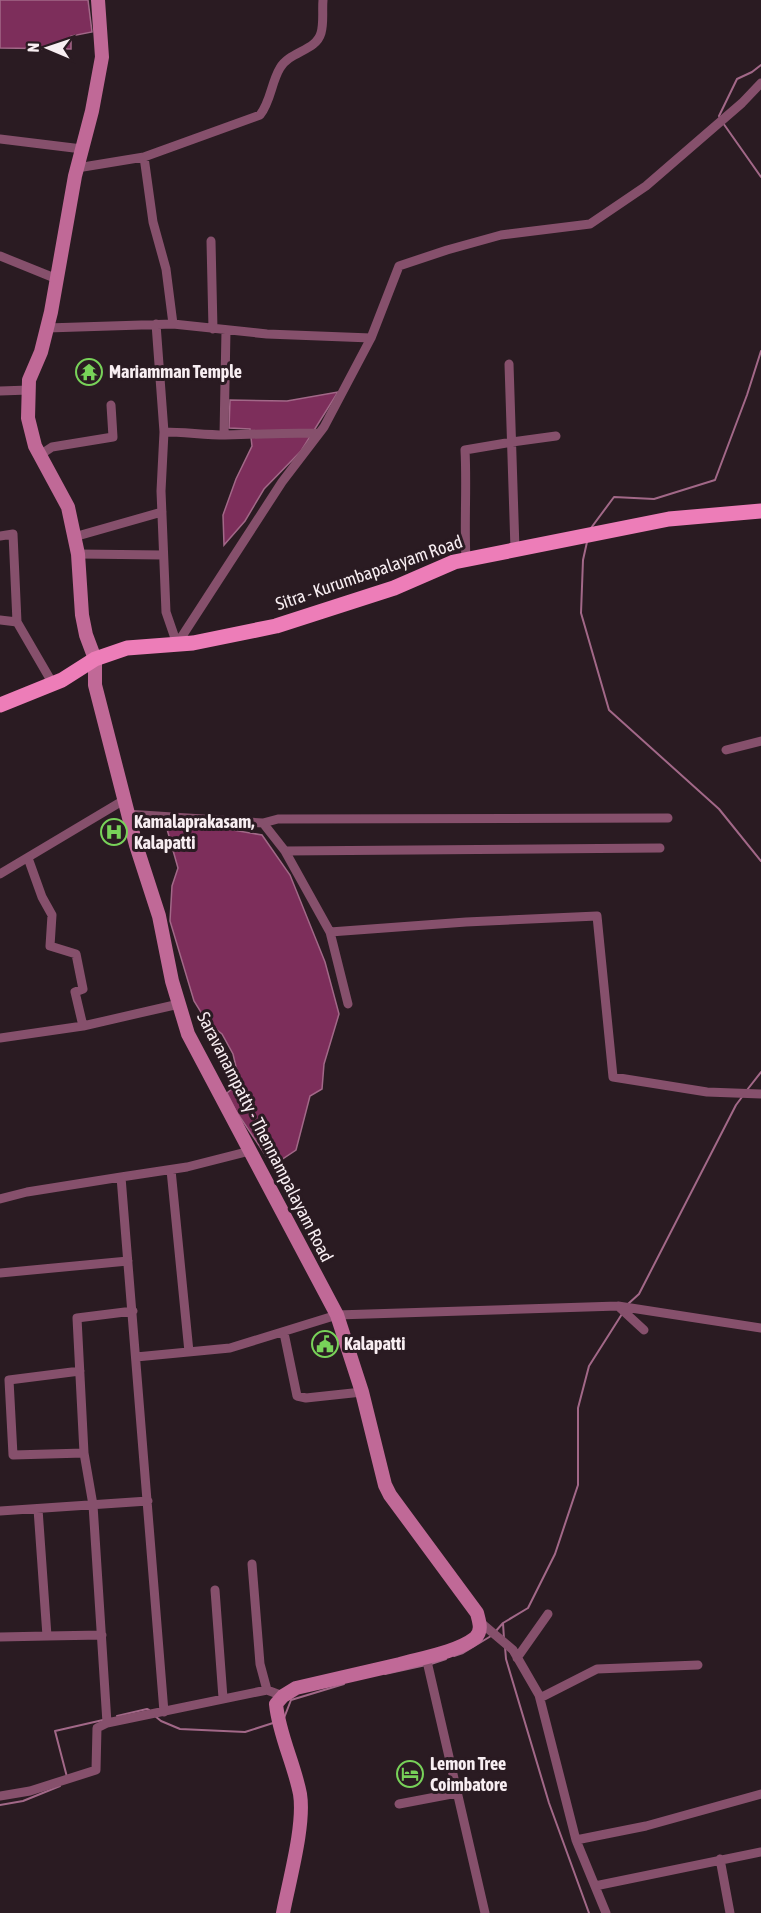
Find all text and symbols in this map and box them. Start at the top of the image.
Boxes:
north arrow [18,18,78,78]
text: N [24,42,42,53]
temple icon: Mariamman Temple [74,357,104,387]
place label: Mariamman Temple [109,361,242,382]
street label: Sitra - Kurumbapalayam Road [273,531,465,614]
place label: Kamalaprakasam, Kalapatti [134,811,254,853]
hospital icon: Kamalaprakasam, Kalapatti [99,817,129,847]
street label: Saravanampatty - Thennampalayam Road [193,1008,338,1265]
public building icon: Kalapatti [310,1329,340,1359]
place label: Kalapatti [344,1333,405,1354]
place label: Lemon Tree Coimbatore [430,1753,508,1795]
hotel icon: Lemon Tree Coimbatore [395,1759,425,1789]

